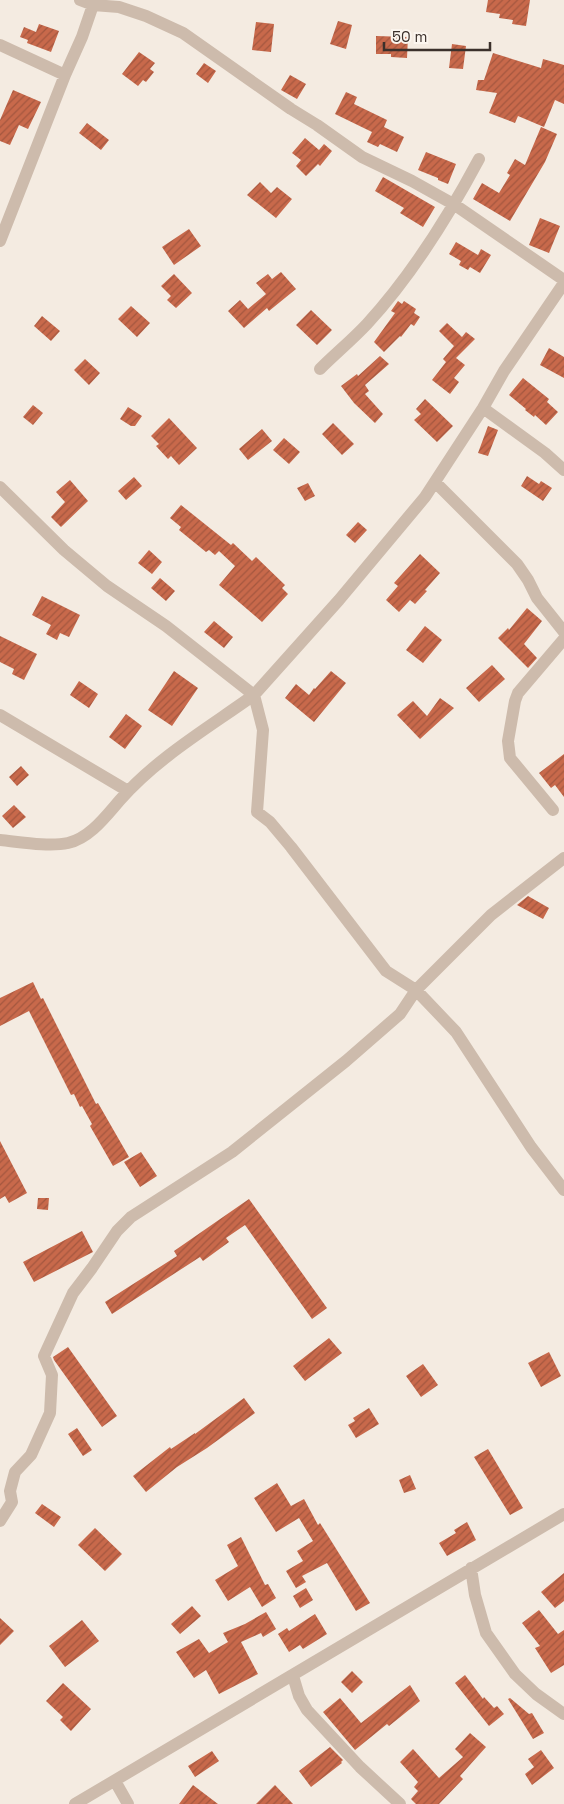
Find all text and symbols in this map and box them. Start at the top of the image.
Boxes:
scale bar [384,20,490,52]
text: 50 m [392,27,427,46]

